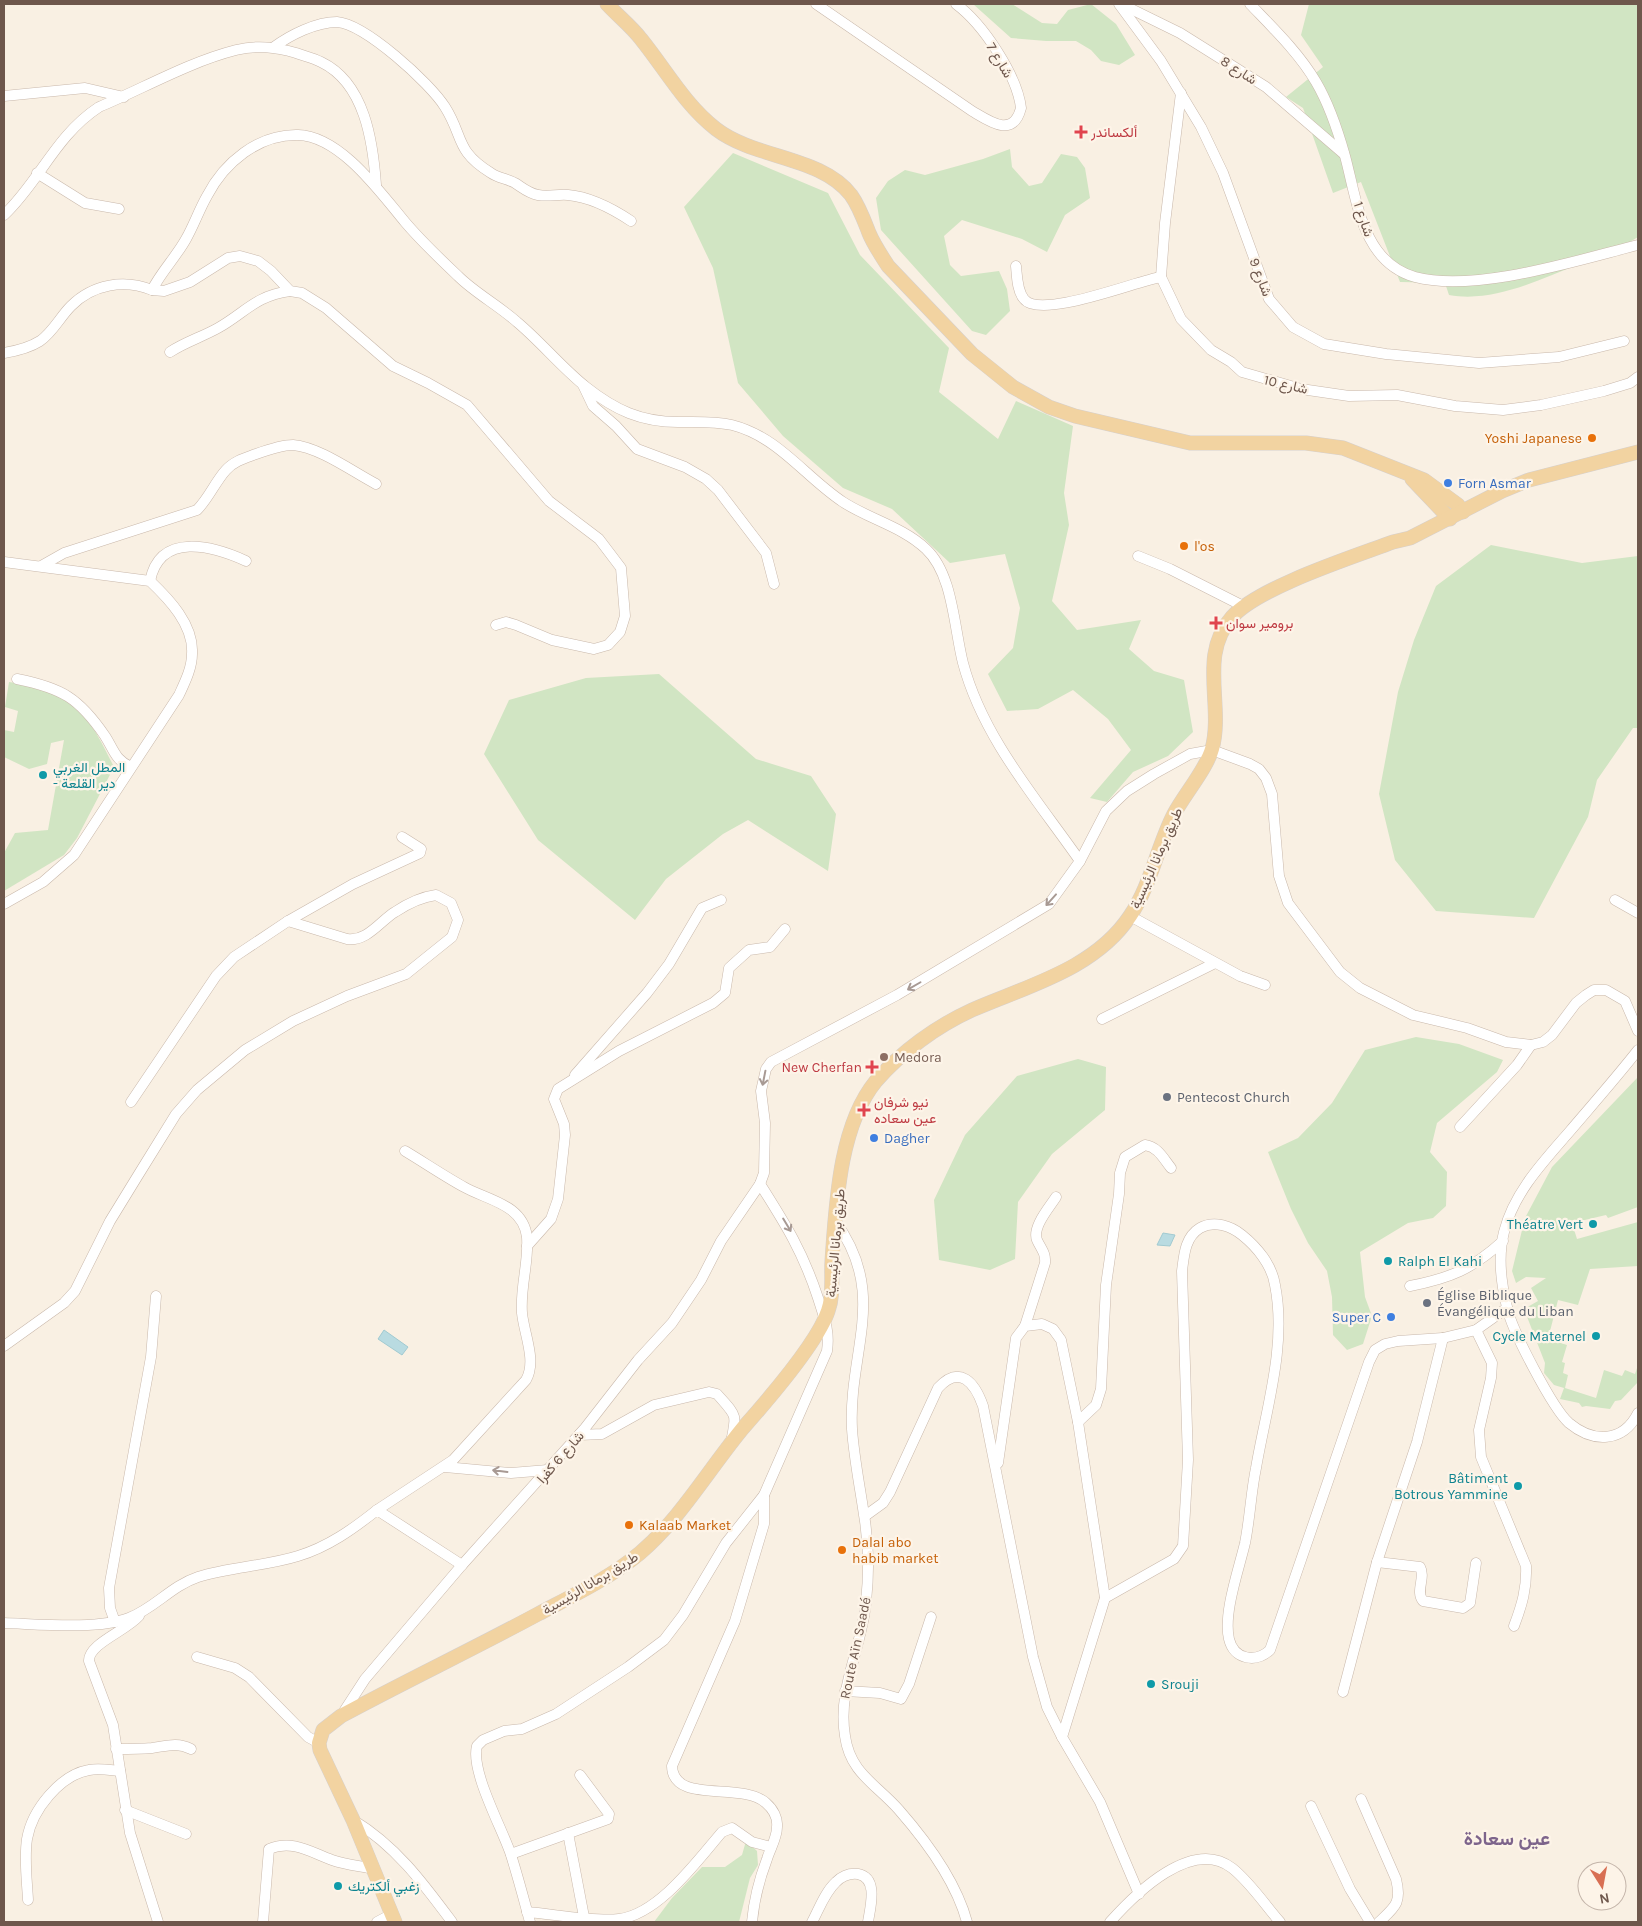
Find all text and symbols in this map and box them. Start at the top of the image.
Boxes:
street label: شارع 7 [981,40,1017,82]
street label: شارع 8 [1216,52,1260,90]
place label: ألكساندر [1090,124,1137,141]
marker: ألكساندر [1075,126,1087,138]
street label: شارع 1 [1348,199,1377,240]
street label: شارع 9 [1244,256,1276,299]
street label: شارع 10 [1262,371,1309,400]
place label: Yoshi Japanese [1485,430,1582,447]
marker: Yoshi Japanese [1586,432,1598,444]
place label: Forn Asmar [1458,475,1532,492]
marker: Forn Asmar [1442,477,1454,489]
place label: l'os [1194,538,1215,555]
marker: l'os [1178,540,1190,552]
place label: برومير سوان [1226,615,1293,632]
marker: برومير سوان [1210,617,1222,629]
place label: المطل الغربي - دير القلعة [53,759,125,792]
marker: المطل الغربي - دير القلعة [37,769,49,781]
street label: طريق برمانا الرئيسية [1127,805,1186,911]
one-way arrow [1045,893,1057,906]
one-way arrow [907,981,921,991]
place label: Medora [894,1049,942,1066]
marker: Medora [878,1051,890,1063]
place label: New Cherfan [782,1059,862,1076]
marker: New Cherfan [866,1061,878,1073]
one-way arrow [758,1070,768,1086]
place label: Pentecost Church [1177,1089,1290,1106]
marker: Pentecost Church [1161,1091,1173,1103]
place label: نيو شرفان عين سعاده [874,1094,936,1127]
marker: نيو شرفان عين سعاده [858,1104,870,1116]
place label: Dagher [884,1130,930,1147]
marker: Dagher [868,1132,880,1144]
street label: طريق برمانا الرئيسية [822,1188,849,1298]
place label: Théatre Vert [1507,1216,1583,1233]
one-way arrow [782,1218,792,1232]
marker: Théatre Vert [1587,1218,1599,1230]
place label: Ralph El Kahi [1398,1253,1482,1270]
marker: Ralph El Kahi [1382,1255,1394,1267]
place label: Église Biblique Évangélique du Liban [1437,1286,1574,1320]
marker: Église Biblique Évangélique du Liban [1421,1297,1433,1309]
place label: Super C [1332,1309,1381,1326]
marker: Super C [1385,1311,1397,1323]
place label: Cycle Maternel [1493,1328,1586,1345]
marker: Cycle Maternel [1590,1330,1602,1342]
street label: شارع 6 كفرا [533,1428,589,1488]
one-way arrow [492,1466,508,1476]
place label: Bâtiment Botrous Yammine [1394,1470,1508,1503]
marker: Bâtiment Botrous Yammine [1512,1480,1524,1492]
place label: Kalaab Market [639,1517,731,1534]
marker: Kalaab Market [623,1519,635,1531]
place label: Dalal abo habib market [852,1534,938,1567]
marker: Dalal abo habib market [836,1544,848,1556]
street label: طريق برمانا الرئيسية [539,1548,641,1619]
street label: Route Aïn Saadé [836,1596,875,1701]
place label: Srouji [1161,1676,1199,1693]
marker: Srouji [1145,1678,1157,1690]
district label: عين سعادة [1464,1828,1550,1850]
north arrow [1577,1861,1627,1911]
place label: زغبي ألكتريك [348,1878,420,1898]
marker: زغبي ألكتريك [332,1880,344,1892]
text: N [1598,1889,1611,1908]

